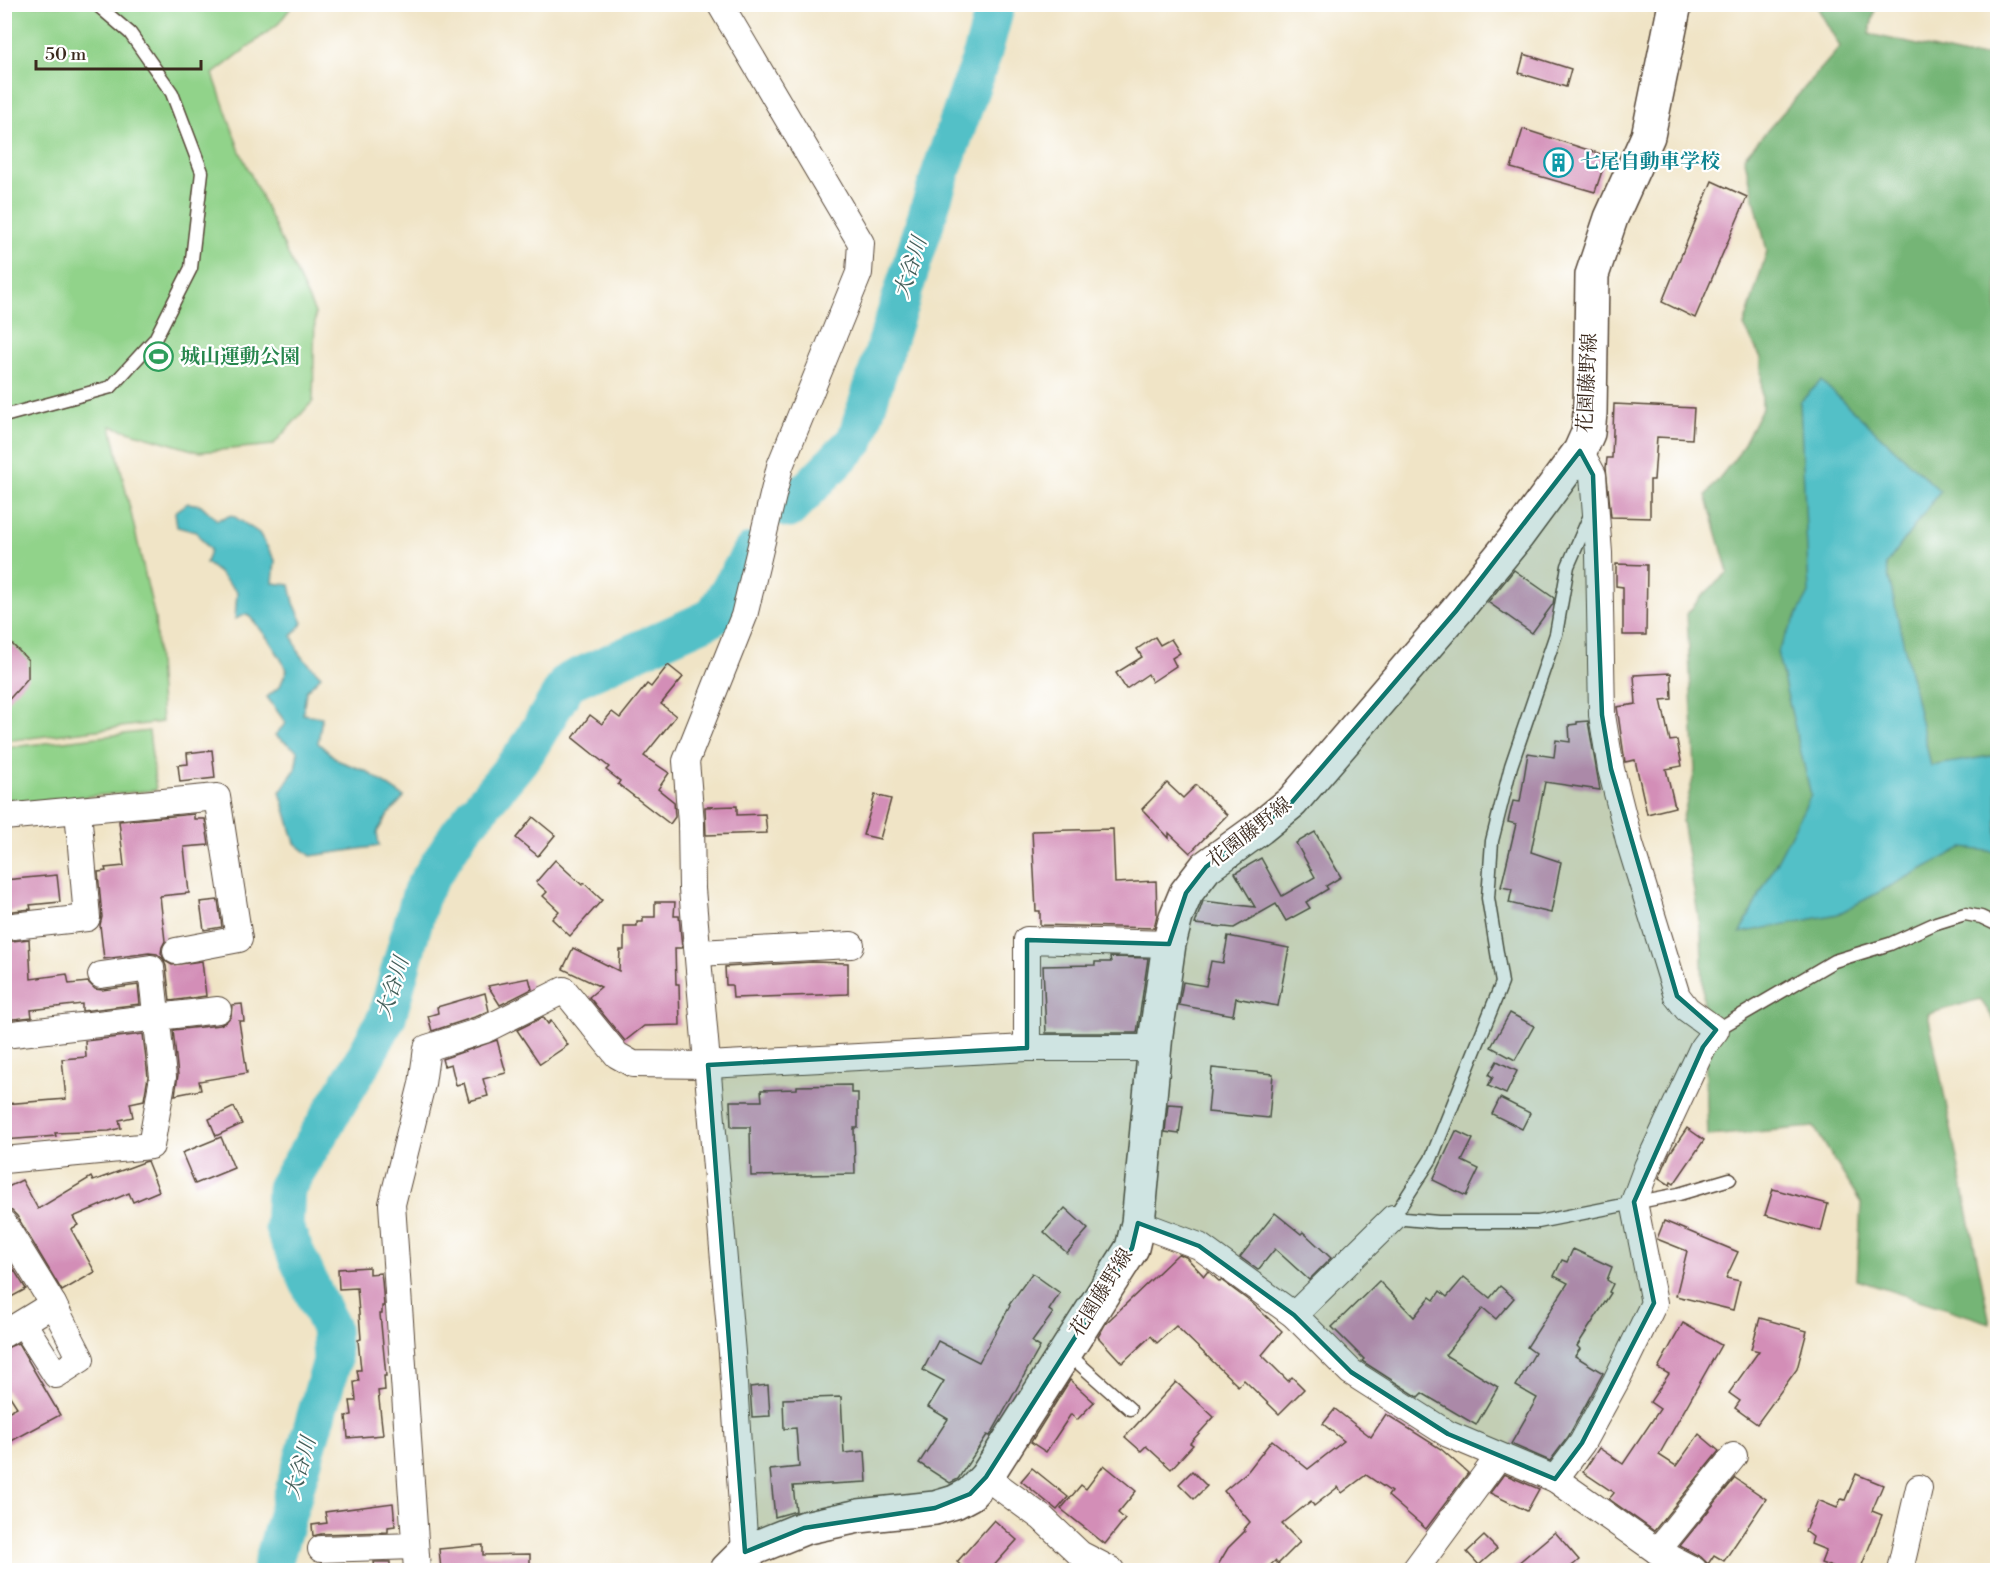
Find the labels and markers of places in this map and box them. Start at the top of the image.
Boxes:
building icon: 七尾自動車学校 [1543,146,1575,178]
place label: 七尾自動車学校 [1580,150,1720,175]
sports icon: 城山運動公園 [143,341,175,373]
place label: 城山運動公園 [180,345,300,370]

